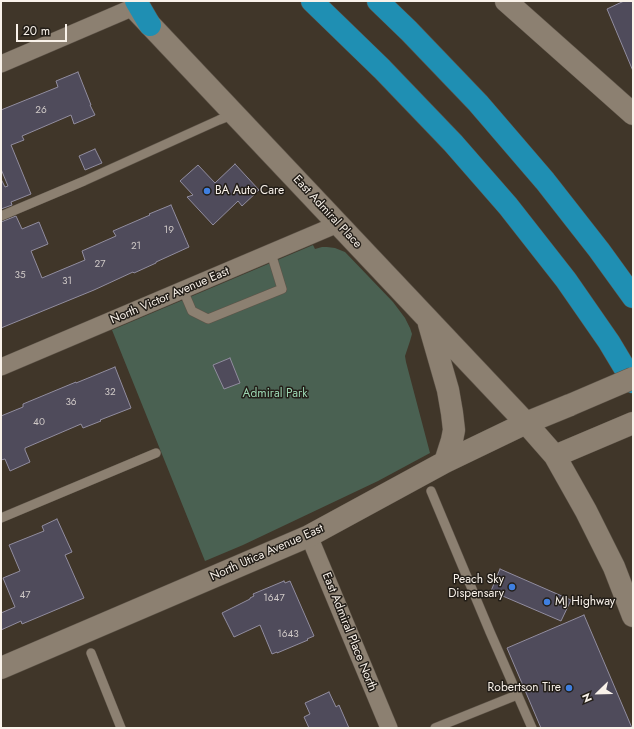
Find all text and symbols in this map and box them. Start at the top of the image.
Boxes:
scale bar [18,16,69,42]
text: 20 m [23,22,50,40]
house number: 26 [35,105,47,117]
street label: East Admiral Place [290,173,364,251]
place label: BA Auto Care [215,184,284,198]
marker: BA Auto Care [202,186,212,196]
house number: 19 [164,225,174,237]
house number: 21 [131,241,141,253]
house number: 27 [95,259,105,271]
street label: North Victor Avenue East [108,264,232,328]
house number: 35 [14,270,26,282]
house number: 31 [62,276,72,288]
house number: 32 [104,387,116,399]
park label: Admiral Park [243,387,307,401]
house number: 36 [65,397,77,409]
house number: 40 [33,417,45,429]
street label: North Utica Avenue East [208,522,326,584]
street label: East Admiral Place North [319,570,379,694]
place label: Peach Sky Dispensary [448,573,504,601]
marker: Peach Sky Dispensary [507,582,517,592]
house number: 47 [19,590,31,602]
house number: 1647 [263,593,285,605]
place label: MJ Highway [555,595,615,609]
marker: MJ Highway [542,597,552,607]
house number: 1643 [277,629,299,641]
north arrow [578,673,618,713]
place label: Robertson Tire [488,681,561,695]
marker: Robertson Tire [564,683,574,693]
text: N [578,691,596,705]

